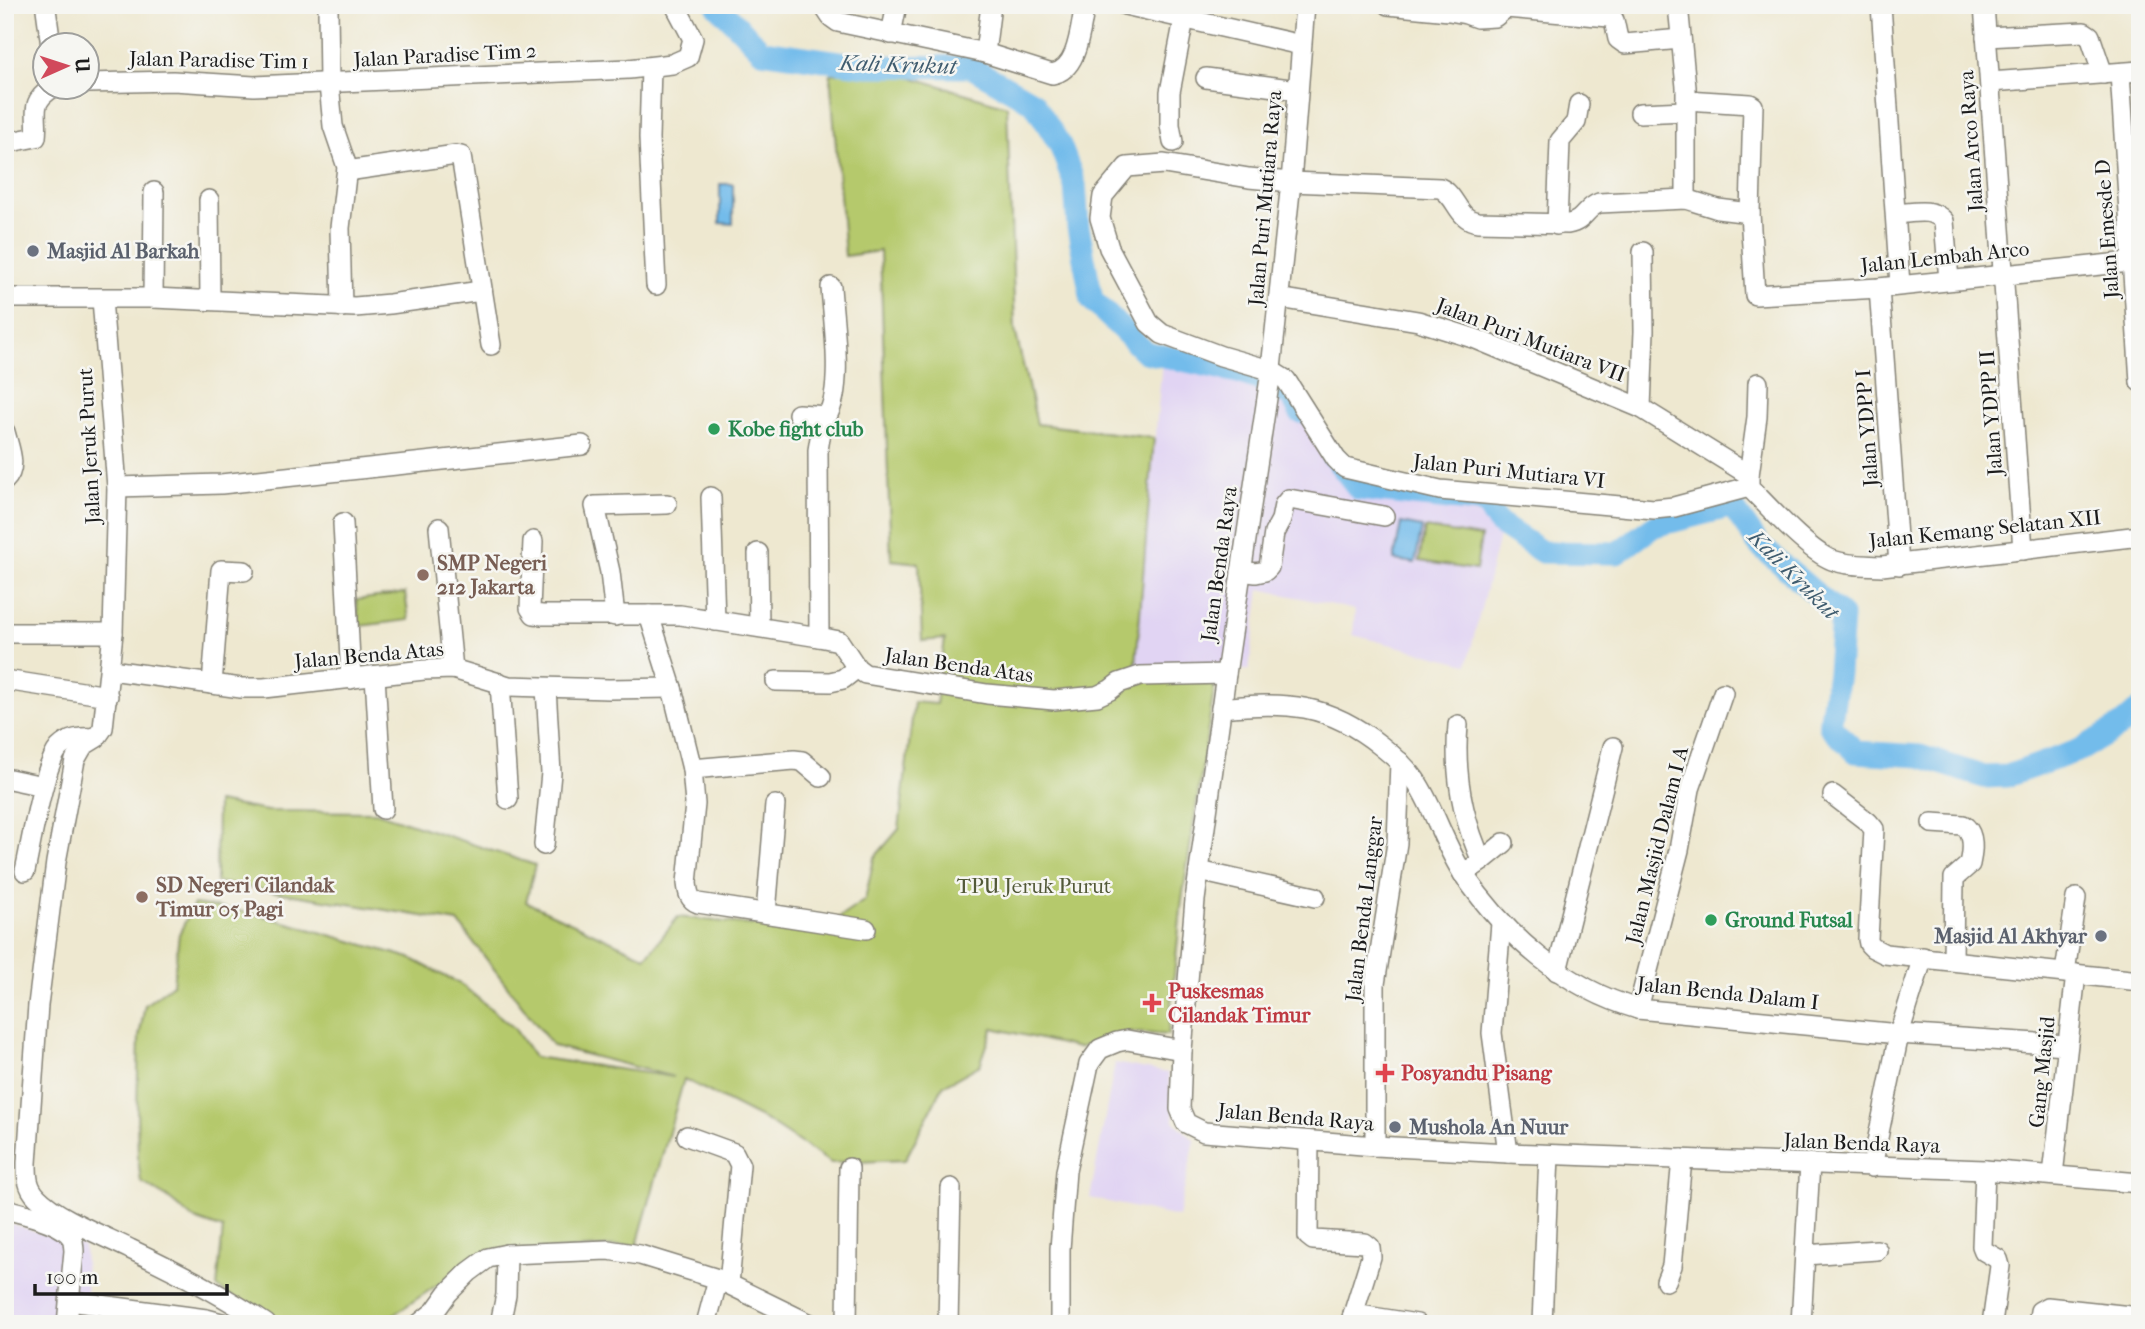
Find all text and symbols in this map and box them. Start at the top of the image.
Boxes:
north arrow [32,32,102,102]
street label: Jalan Paradise Tim 2 [351,38,537,72]
street label: Jalan Paradise Tim 1 [127,46,309,74]
water label: Kali Krukut [837,49,959,80]
text: U [71,56,93,73]
street label: Jalan Arco Raya [1954,69,1988,215]
street label: Jalan Puri Mutiara Raya [1243,89,1286,309]
street label: Jalan Emesde D [2090,158,2124,302]
street label: Jalan Lembah Arco [1858,236,2030,278]
place label: Masjid Al Barkah [46,239,200,263]
marker: Masjid Al Barkah [25,243,41,259]
street label: Jalan Puri Mutiara VII [1431,292,1629,387]
street label: Jalan YDPP II [1975,349,2008,479]
street label: Jalan Jeruk Purut [73,367,105,527]
street label: Jalan YDPP I [1851,368,1883,490]
place label: Kobe fight club [728,417,864,441]
marker: Kobe fight club [706,421,722,437]
street label: Jalan Puri Mutiara VI [1410,449,1606,493]
street label: Jalan Benda Raya [1196,484,1242,645]
street label: Jalan Kemang Selatan XII [1866,505,2102,553]
water label: Kali Krukut [1741,522,1846,627]
place label: SMP Negeri 212 Jakarta [437,551,548,599]
marker: SMP Negeri 212 Jakarta [415,567,431,583]
street label: Jalan Benda Atas [291,637,445,674]
street label: Jalan Benda Atas [881,642,1035,687]
street label: Jalan Masjid Dalam I A [1620,743,1693,948]
street label: Jalan Benda Langgar [1340,815,1387,1005]
place label: SD Negeri Cilandak Timur 05 Pagi [155,873,336,921]
park label: TPU Jeruk Purut [957,874,1112,898]
marker: SD Negeri Cilandak Timur 05 Pagi [134,889,150,905]
place label: Ground Futsal [1725,908,1853,932]
marker: Ground Futsal [1703,912,1719,928]
place label: Masjid Al Akhyar [1933,924,2088,948]
marker: Masjid Al Akhyar [2093,928,2109,944]
street label: Jalan Benda Dalam I [1634,971,1820,1014]
place label: Puskesmas Cilandak Timur [1168,979,1311,1027]
marker: Puskesmas Cilandak Timur [1142,993,1162,1013]
street label: Gang Masjid [2024,1014,2060,1129]
place label: Posyandu Pisang [1401,1061,1553,1085]
marker: Posyandu Pisang [1375,1063,1395,1083]
street label: Jalan Benda Raya [1215,1098,1375,1136]
place label: Mushola An Nuur [1408,1115,1569,1139]
marker: Mushola An Nuur [1387,1119,1403,1135]
street label: Jalan Benda Raya [1781,1128,1941,1158]
scale bar [35,1252,228,1296]
text: 100 m [46,1265,99,1289]

